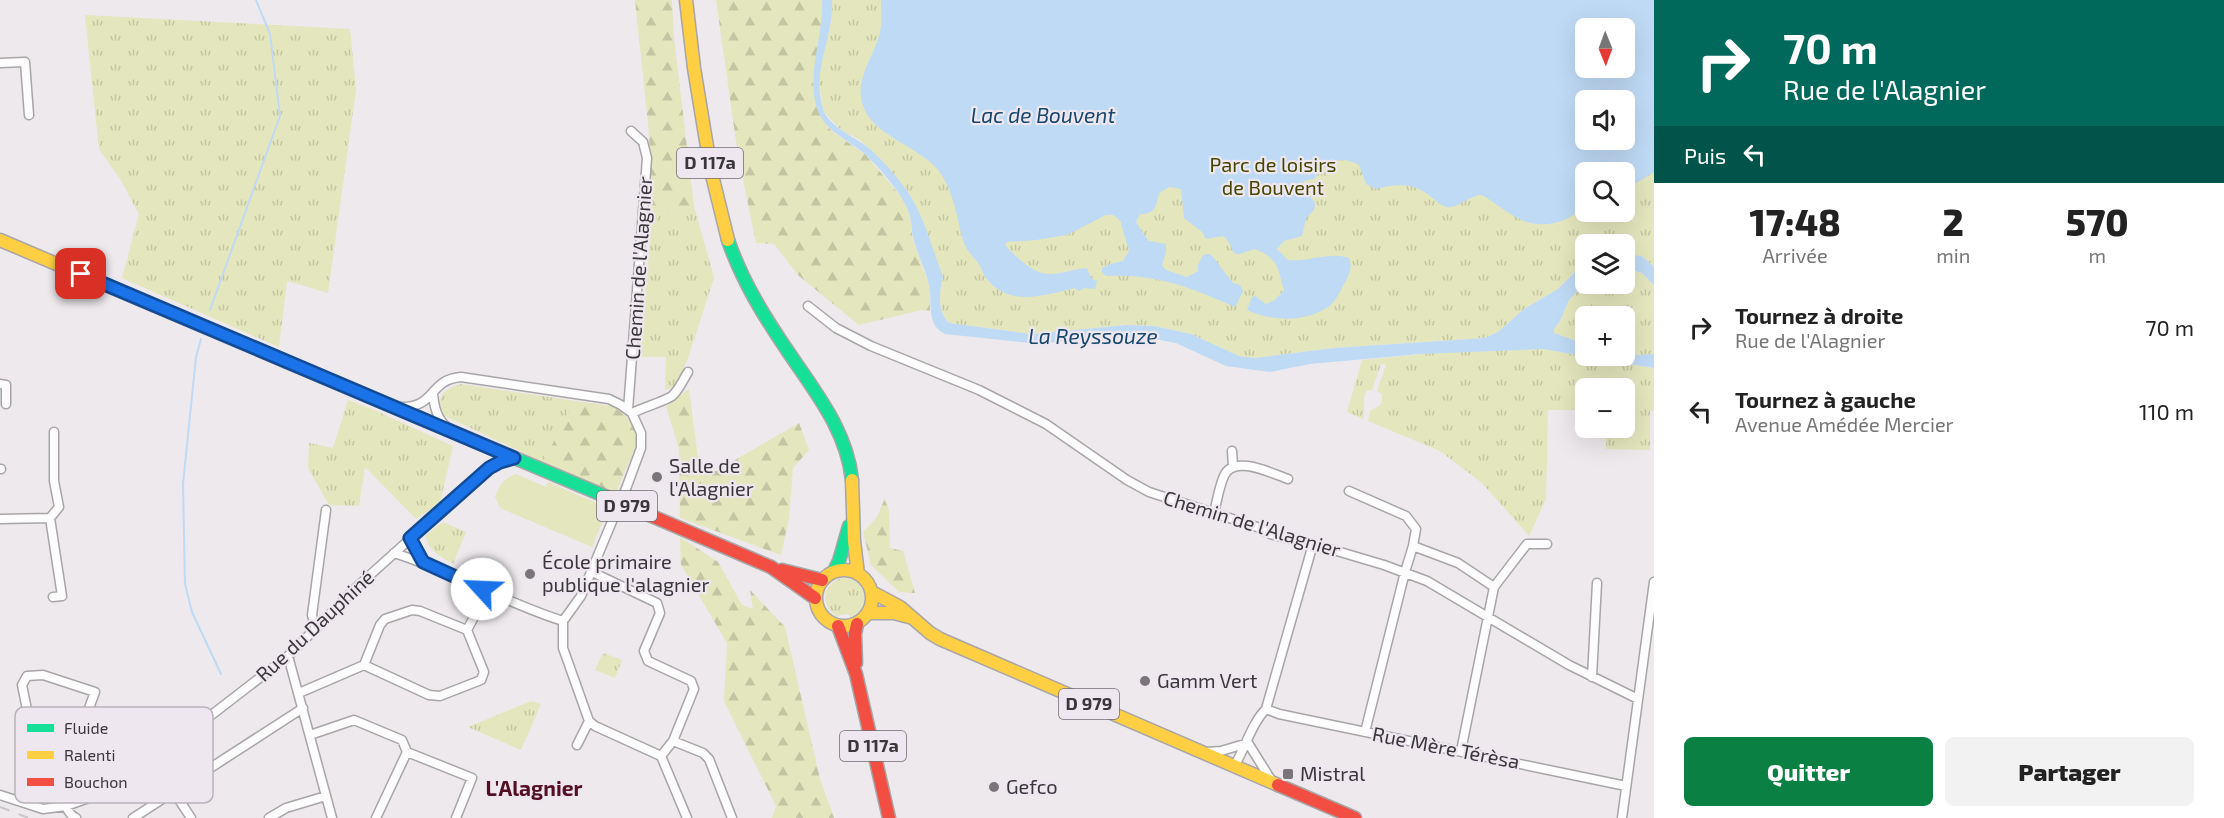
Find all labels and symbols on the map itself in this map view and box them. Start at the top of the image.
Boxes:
north arrow [1575,18,1635,78]
water label: Lac de Bouvent [971,102,1115,127]
road number: D 117a [677,148,743,178]
park label: Parc de loisirs de Bouvent [1210,152,1336,199]
street label: Chemin de l'Alagnier [620,175,656,360]
pin [55,248,106,299]
water label: La Reyssouze [1028,323,1158,349]
place label: Salle de l'Alagnier [669,453,754,500]
marker: Salle de l'Alagnier [650,470,664,484]
street label: Chemin de l'Alagnier [1161,485,1344,561]
road number: D 979 [597,491,657,521]
place label: École primaire publique l'alagnier [542,549,709,596]
position arrow [450,557,514,621]
street label: Rue du Dauphiné [250,564,378,686]
marker: École primaire publique l'alagnier [523,567,537,581]
place label: Gamm Vert [1157,668,1258,692]
marker: Gamm Vert [1138,674,1152,688]
road number: D 979 [1059,689,1119,719]
legend [15,707,213,803]
text: Fluide [64,718,108,737]
street label: Rue Mère Térèsa [1371,721,1522,773]
road number: D 117a [840,731,906,761]
text: Ralenti [64,745,115,764]
place label: Mistral [1300,761,1365,785]
marker: Mistral [1281,767,1295,781]
text: Bouchon [64,772,128,791]
place label: Gefco [1006,774,1058,798]
district label: L'Alagnier [486,775,583,800]
marker: Gefco [987,780,1001,794]

